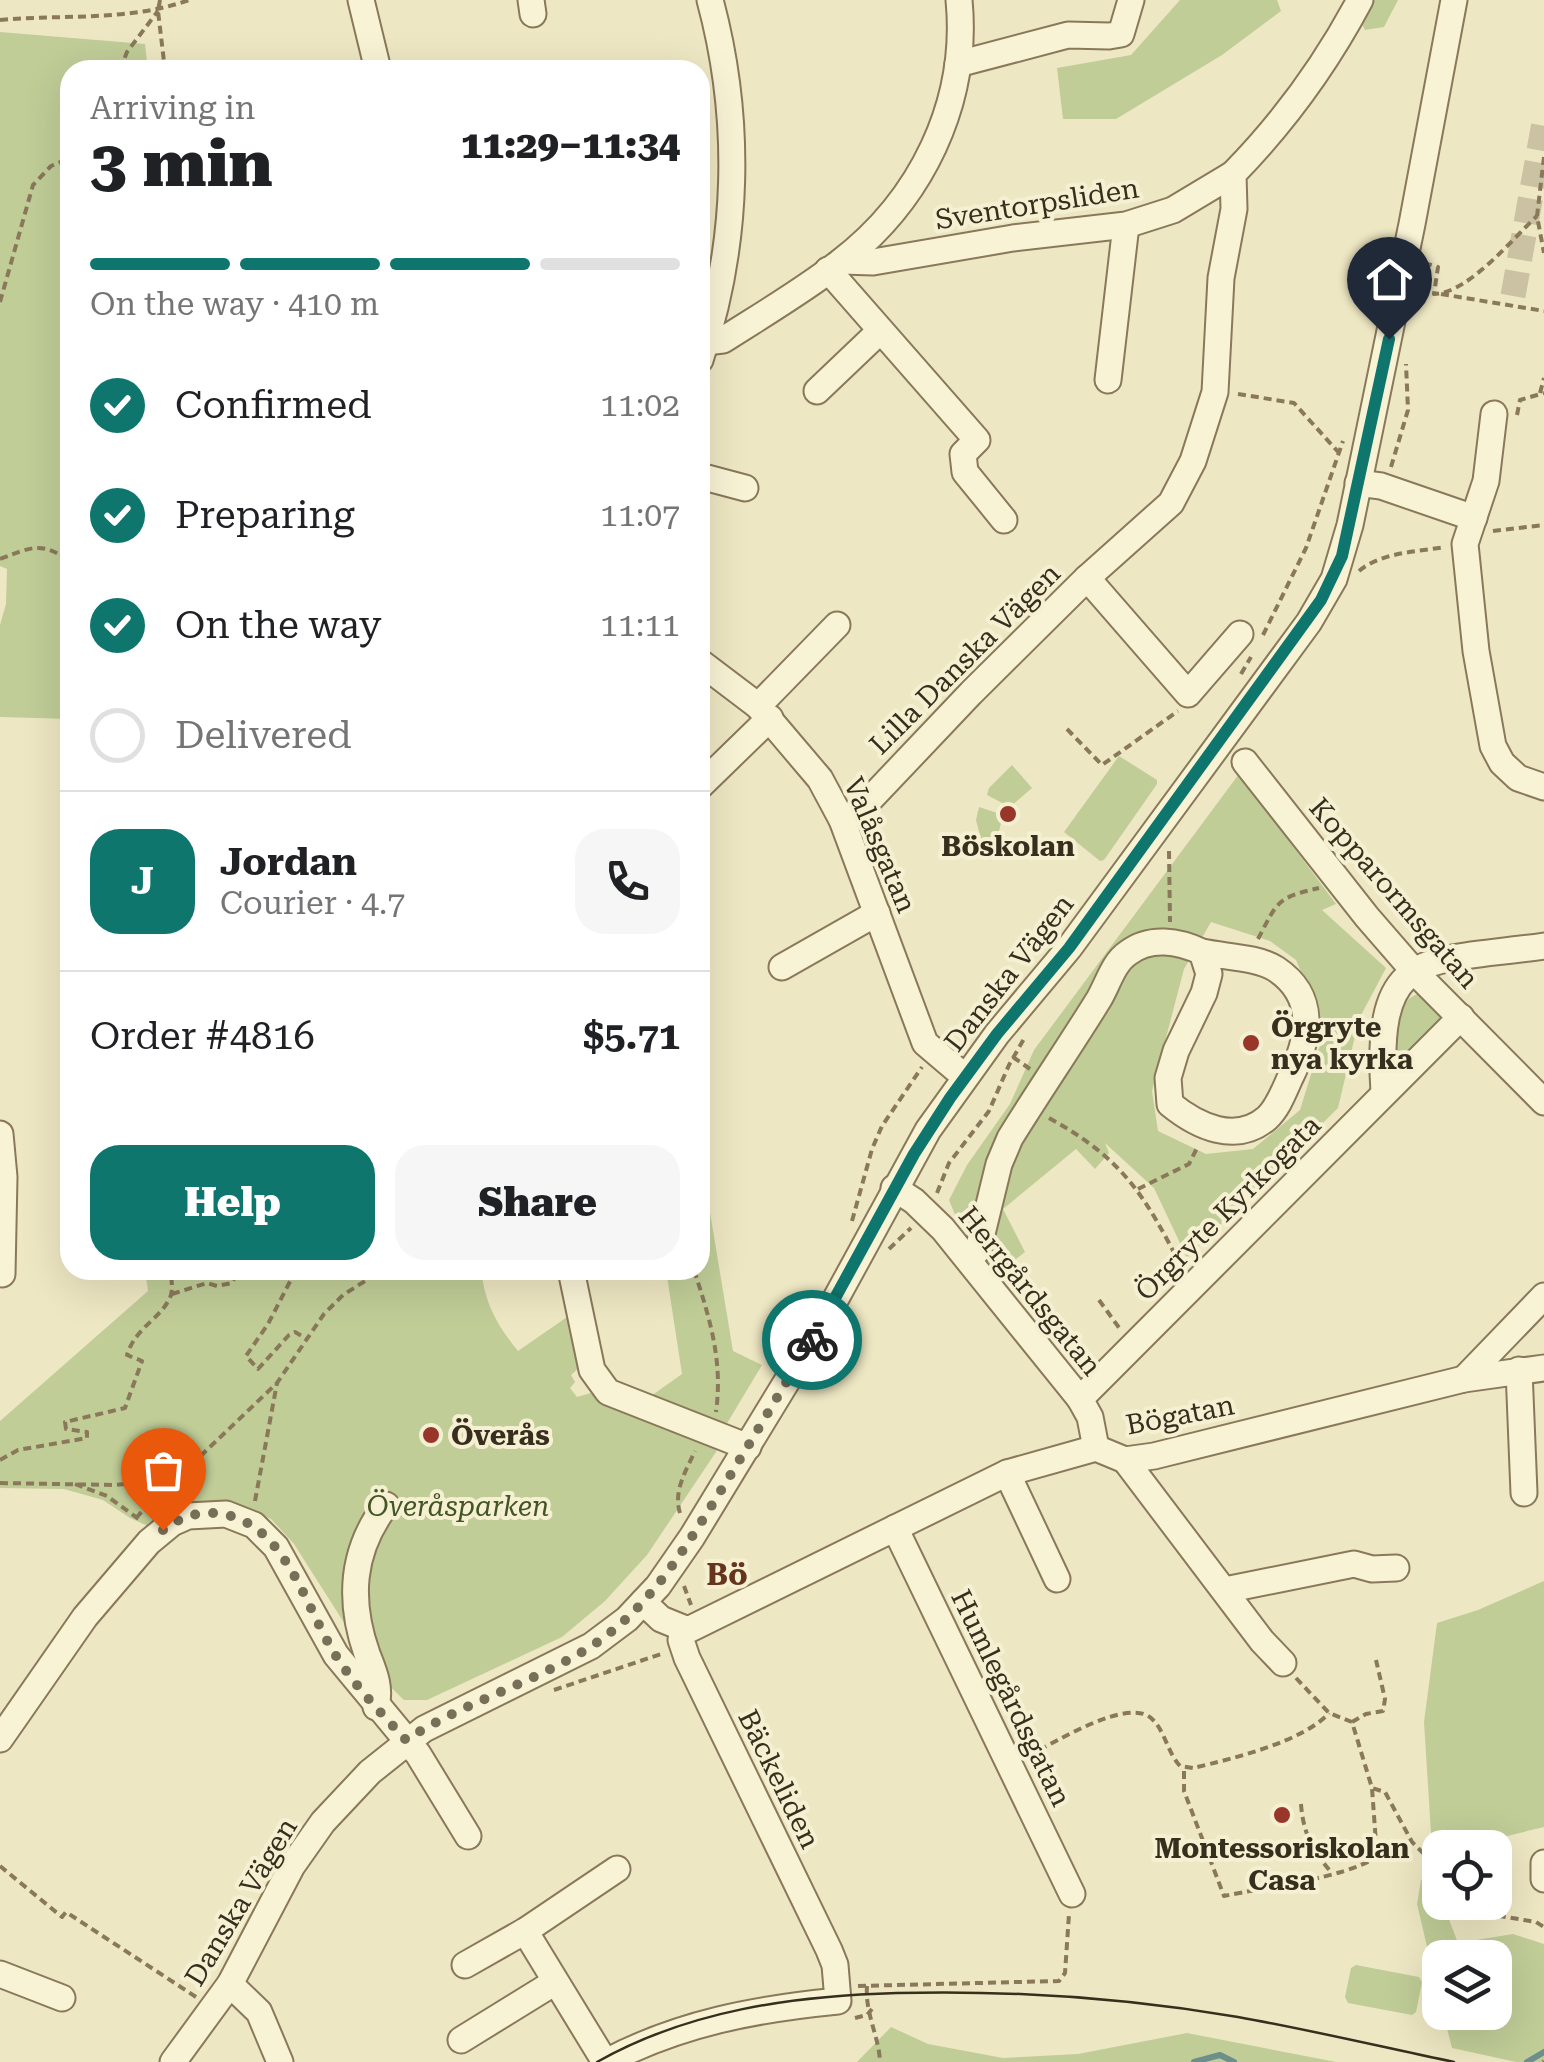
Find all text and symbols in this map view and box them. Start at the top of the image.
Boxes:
text: Arriving in [90,89,255,127]
text: 11:29–11:34 [461,123,680,167]
text: 3 min [90,126,273,202]
street label: Sventorpsliden [933,172,1141,236]
pin [1347,237,1432,340]
icon: home [1362,252,1417,307]
text: On the way · 410 m [90,285,379,323]
icon: check [90,378,145,433]
text: Confirmed [175,383,372,427]
text: 11:02 [600,386,680,424]
icon: check [90,488,145,543]
text: Preparing [175,493,355,537]
text: 11:07 [600,496,680,534]
street label: Lilla Danska Vägen [863,557,1067,761]
icon: check [90,598,145,653]
text: On the way [175,603,381,647]
text: 11:11 [600,606,680,644]
text: Delivered [175,713,352,757]
street label: Valåsgatan [837,772,923,918]
street label: Kopparormsgatan [1302,791,1486,995]
marker: Böskolan [997,803,1019,825]
button: phone [575,829,680,934]
place label: Böskolan [941,830,1075,863]
text: Jordan [220,840,357,884]
text: J [131,859,154,903]
text: Courier · 4.7 [220,884,405,922]
street label: Danska Vägen [938,888,1080,1058]
place label: Örgryte nya kyrka [1271,1010,1414,1076]
text: Order #4816 [90,1014,315,1058]
text: $5.71 [583,1014,680,1058]
marker: Örgryte nya kyrka [1240,1032,1262,1054]
street label: Örgryte Kyrkogata [1128,1108,1327,1307]
button: Help [90,1145,375,1260]
button: Share [395,1145,680,1260]
street label: Herrgårdsgatan [952,1200,1108,1382]
courier [762,1290,862,1390]
icon: bike [785,1313,840,1368]
street label: Bögatan [1123,1388,1237,1442]
place label: Överås [451,1418,550,1452]
marker: Överås [420,1424,442,1446]
pin [121,1428,206,1531]
icon: bag [136,1443,191,1498]
park label: Överåsparken [367,1489,549,1523]
district label: Bö [706,1557,748,1592]
street label: Humlegårdsgatan [944,1584,1078,1812]
street label: Bäckeliden [731,1704,827,1854]
marker: Montessoriskolan Casa [1271,1804,1293,1826]
street label: Danska Vägen [178,1812,304,1992]
map controls [1422,1830,1512,2030]
button: locate [1422,1830,1512,1920]
place label: Montessoriskolan Casa [1154,1832,1410,1897]
button: layers [1422,1940,1512,2030]

